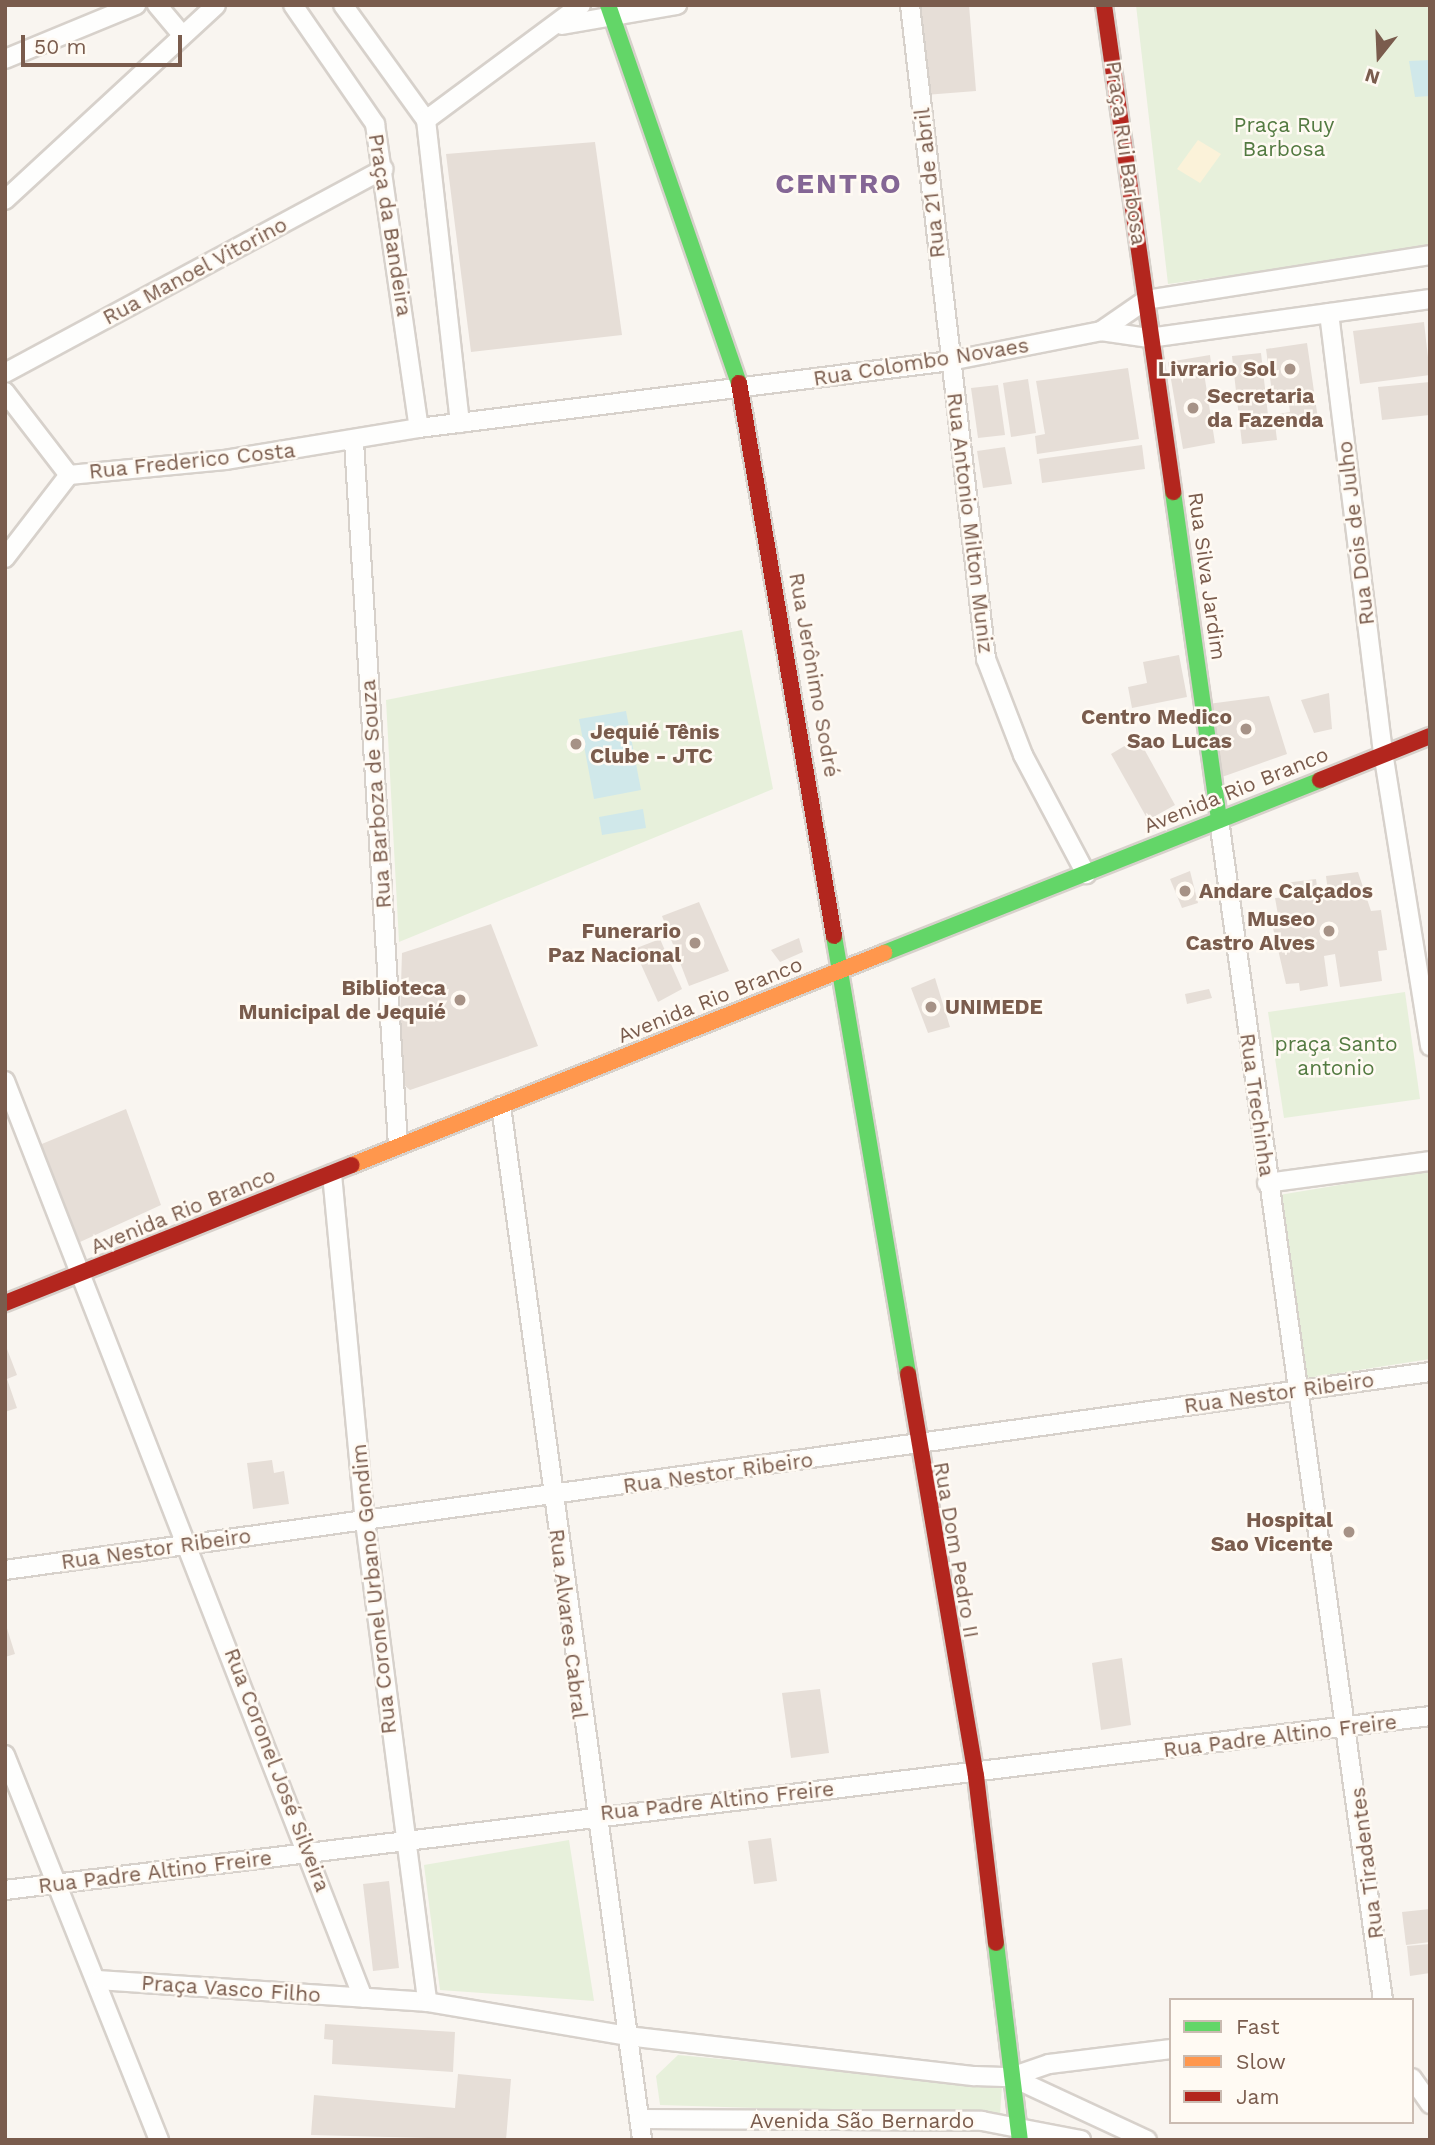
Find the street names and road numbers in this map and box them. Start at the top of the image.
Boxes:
street label: Praça Rui Barbosa [1101,59,1151,247]
street label: Rua 21 de abril [910,106,950,260]
street label: Praça da Bandeira [363,131,417,319]
street label: Rua Manoel Vitorino [98,211,292,331]
street label: Rua Colombo Novaes [811,332,1031,392]
street label: Rua Antonio Milton Muniz [941,391,999,655]
street label: Rua Frederico Costa [87,438,297,484]
street label: Rua Dois de Julho [1332,439,1380,627]
street label: Rua Silva Jardim [1183,490,1231,662]
street label: Rua Jerônimo Sodré [784,570,844,780]
street label: Rua Barboza de Souza [355,678,397,910]
street label: Avenida Rio Branco [1140,741,1332,839]
street label: Avenida Rio Branco [614,951,806,1049]
street label: Rua Trechinha [1234,1031,1280,1179]
street label: Avenida Rio Branco [87,1162,279,1260]
street label: Rua Nestor Ribeiro [1182,1367,1376,1419]
street label: Rua Coronel Urbano Gondim [346,1442,402,1736]
street label: Rua Nestor Ribeiro [621,1447,815,1499]
street label: Rua Dom Pedro II [928,1460,984,1640]
street label: Rua Nestor Ribeiro [59,1523,253,1575]
street label: Rua Alvares Cabral [544,1527,592,1721]
street label: Rua Coronel José Silveira [219,1644,335,1896]
street label: Rua Padre Altino Freire [1161,1709,1399,1763]
street label: Rua Padre Altino Freire [598,1776,836,1826]
street label: Rua Tiradentes [1345,1785,1389,1941]
street label: Rua Padre Altino Freire [36,1845,274,1899]
street label: Praça Vasco Filho [140,1970,322,2008]
street label: Avenida São Bernardo [749,2108,975,2134]

